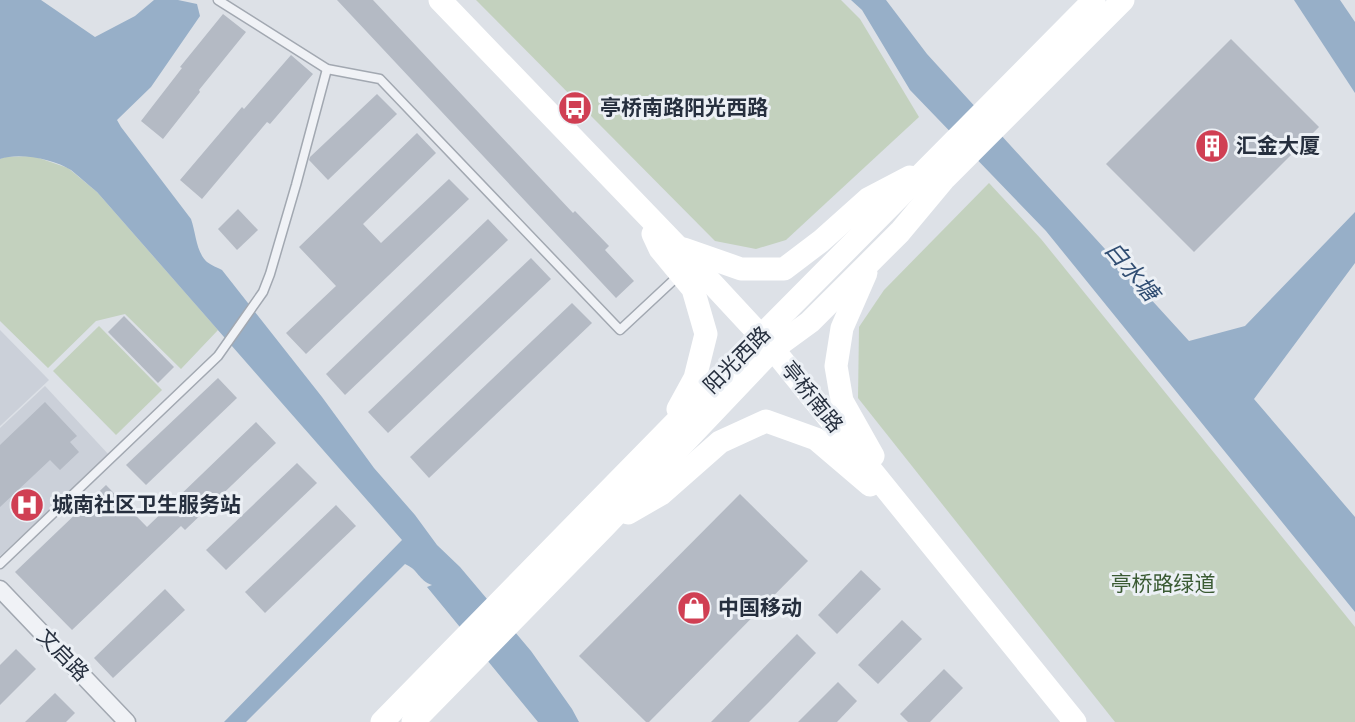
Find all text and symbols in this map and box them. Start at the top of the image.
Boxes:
bus stop icon: 亭桥南路阳光西路 [556,89,594,127]
place label: 亭桥南路阳光西路 [600,94,768,119]
building icon: 汇金大厦 [1193,127,1231,165]
place label: 汇金大厦 [1236,132,1320,157]
water label: 白水塘 [1100,235,1168,309]
street label: 阳光西路 [697,320,774,397]
street label: 亭桥南路 [777,356,849,437]
hospital icon: 城南社区卫生服务站 [8,486,46,524]
place label: 城南社区卫生服务站 [52,491,241,516]
park label: 亭桥路绿道 [1111,570,1216,595]
shop icon: 中国移动 [675,589,713,627]
place label: 中国移动 [718,594,802,619]
street label: 文启路 [33,623,95,685]

